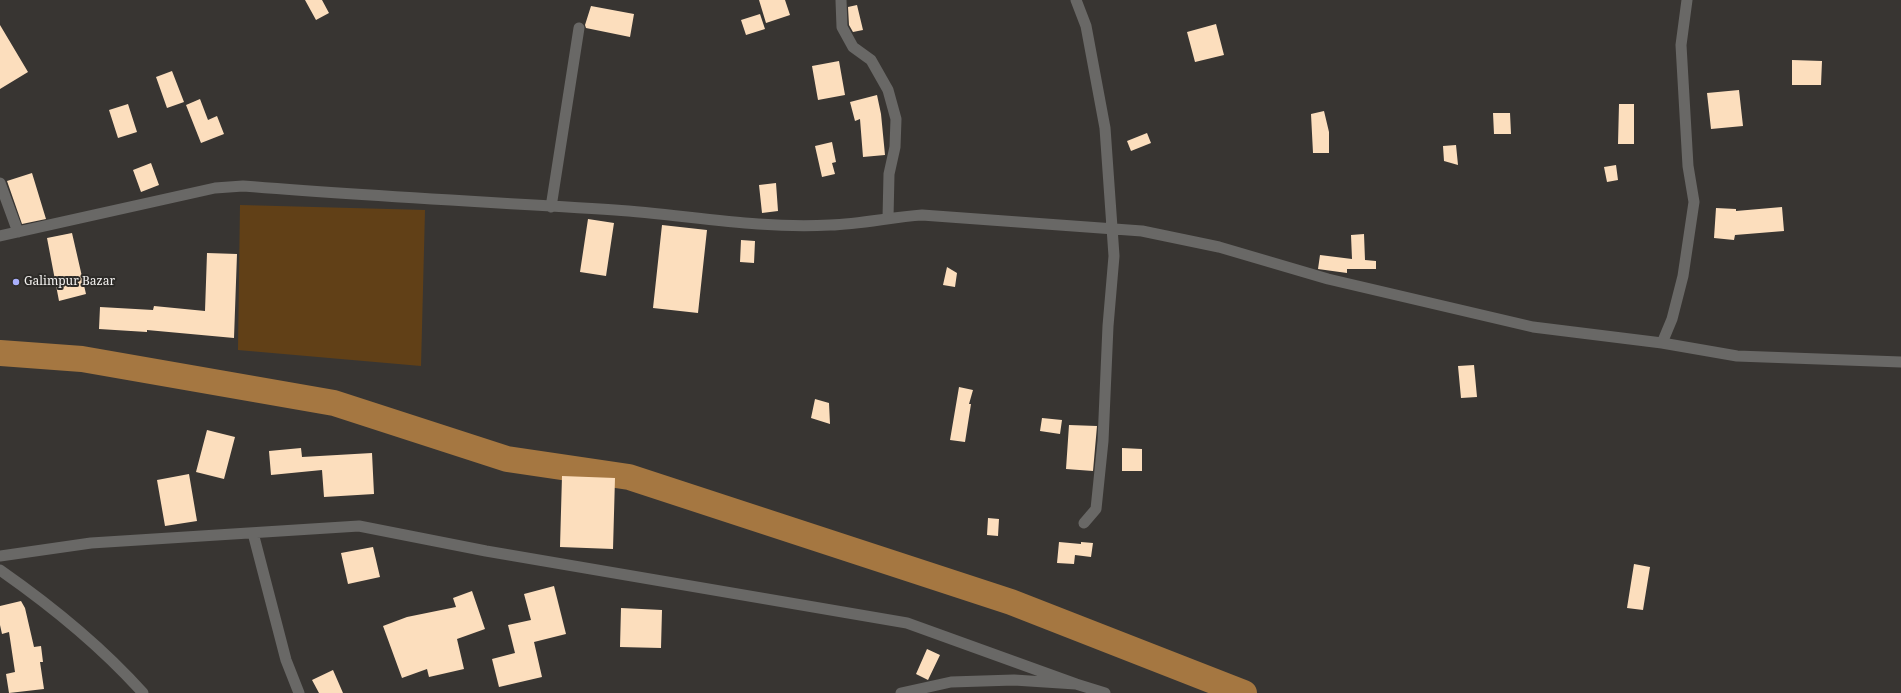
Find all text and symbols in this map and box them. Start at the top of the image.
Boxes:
place label: Galimpur Bazar [24,275,115,289]
marker: Galimpur Bazar [11,277,21,287]

